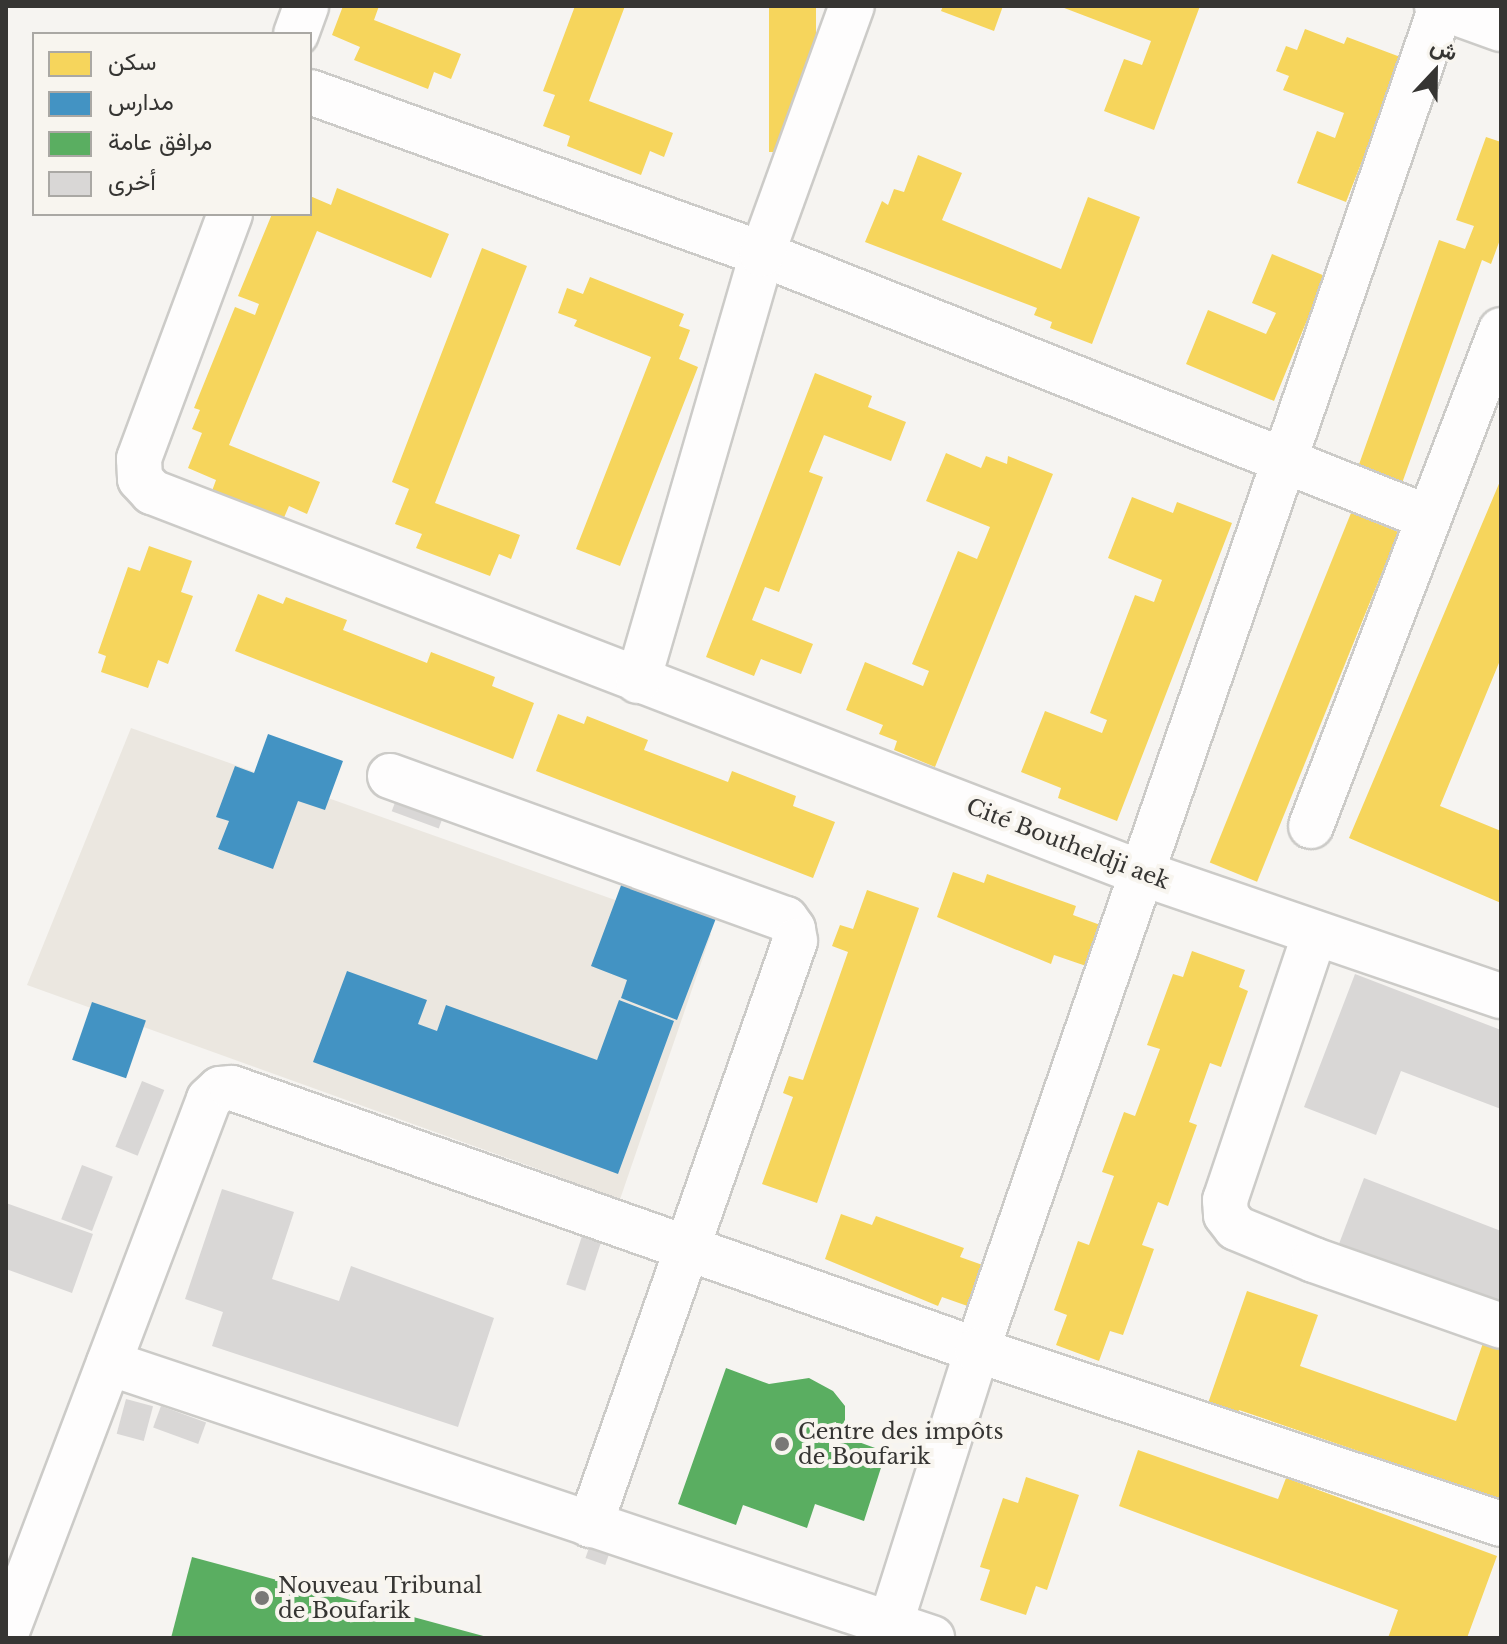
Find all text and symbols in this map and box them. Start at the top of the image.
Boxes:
legend [32,32,312,216]
north arrow [1395,32,1475,112]
text: ش [1427,32,1461,67]
text: سكن [108,47,157,76]
text: مدارس [108,87,174,116]
text: مرافق عامة [108,127,212,156]
text: أخرى [108,167,156,196]
street label: Cité Boutheldji aek [963,793,1173,895]
place label: Centre des impôts de Boufarik [798,1418,1003,1470]
marker: Centre des impôts de Boufarik [773,1435,791,1453]
place label: Nouveau Tribunal de Boufarik [278,1572,483,1624]
marker: Nouveau Tribunal de Boufarik [253,1589,271,1607]

